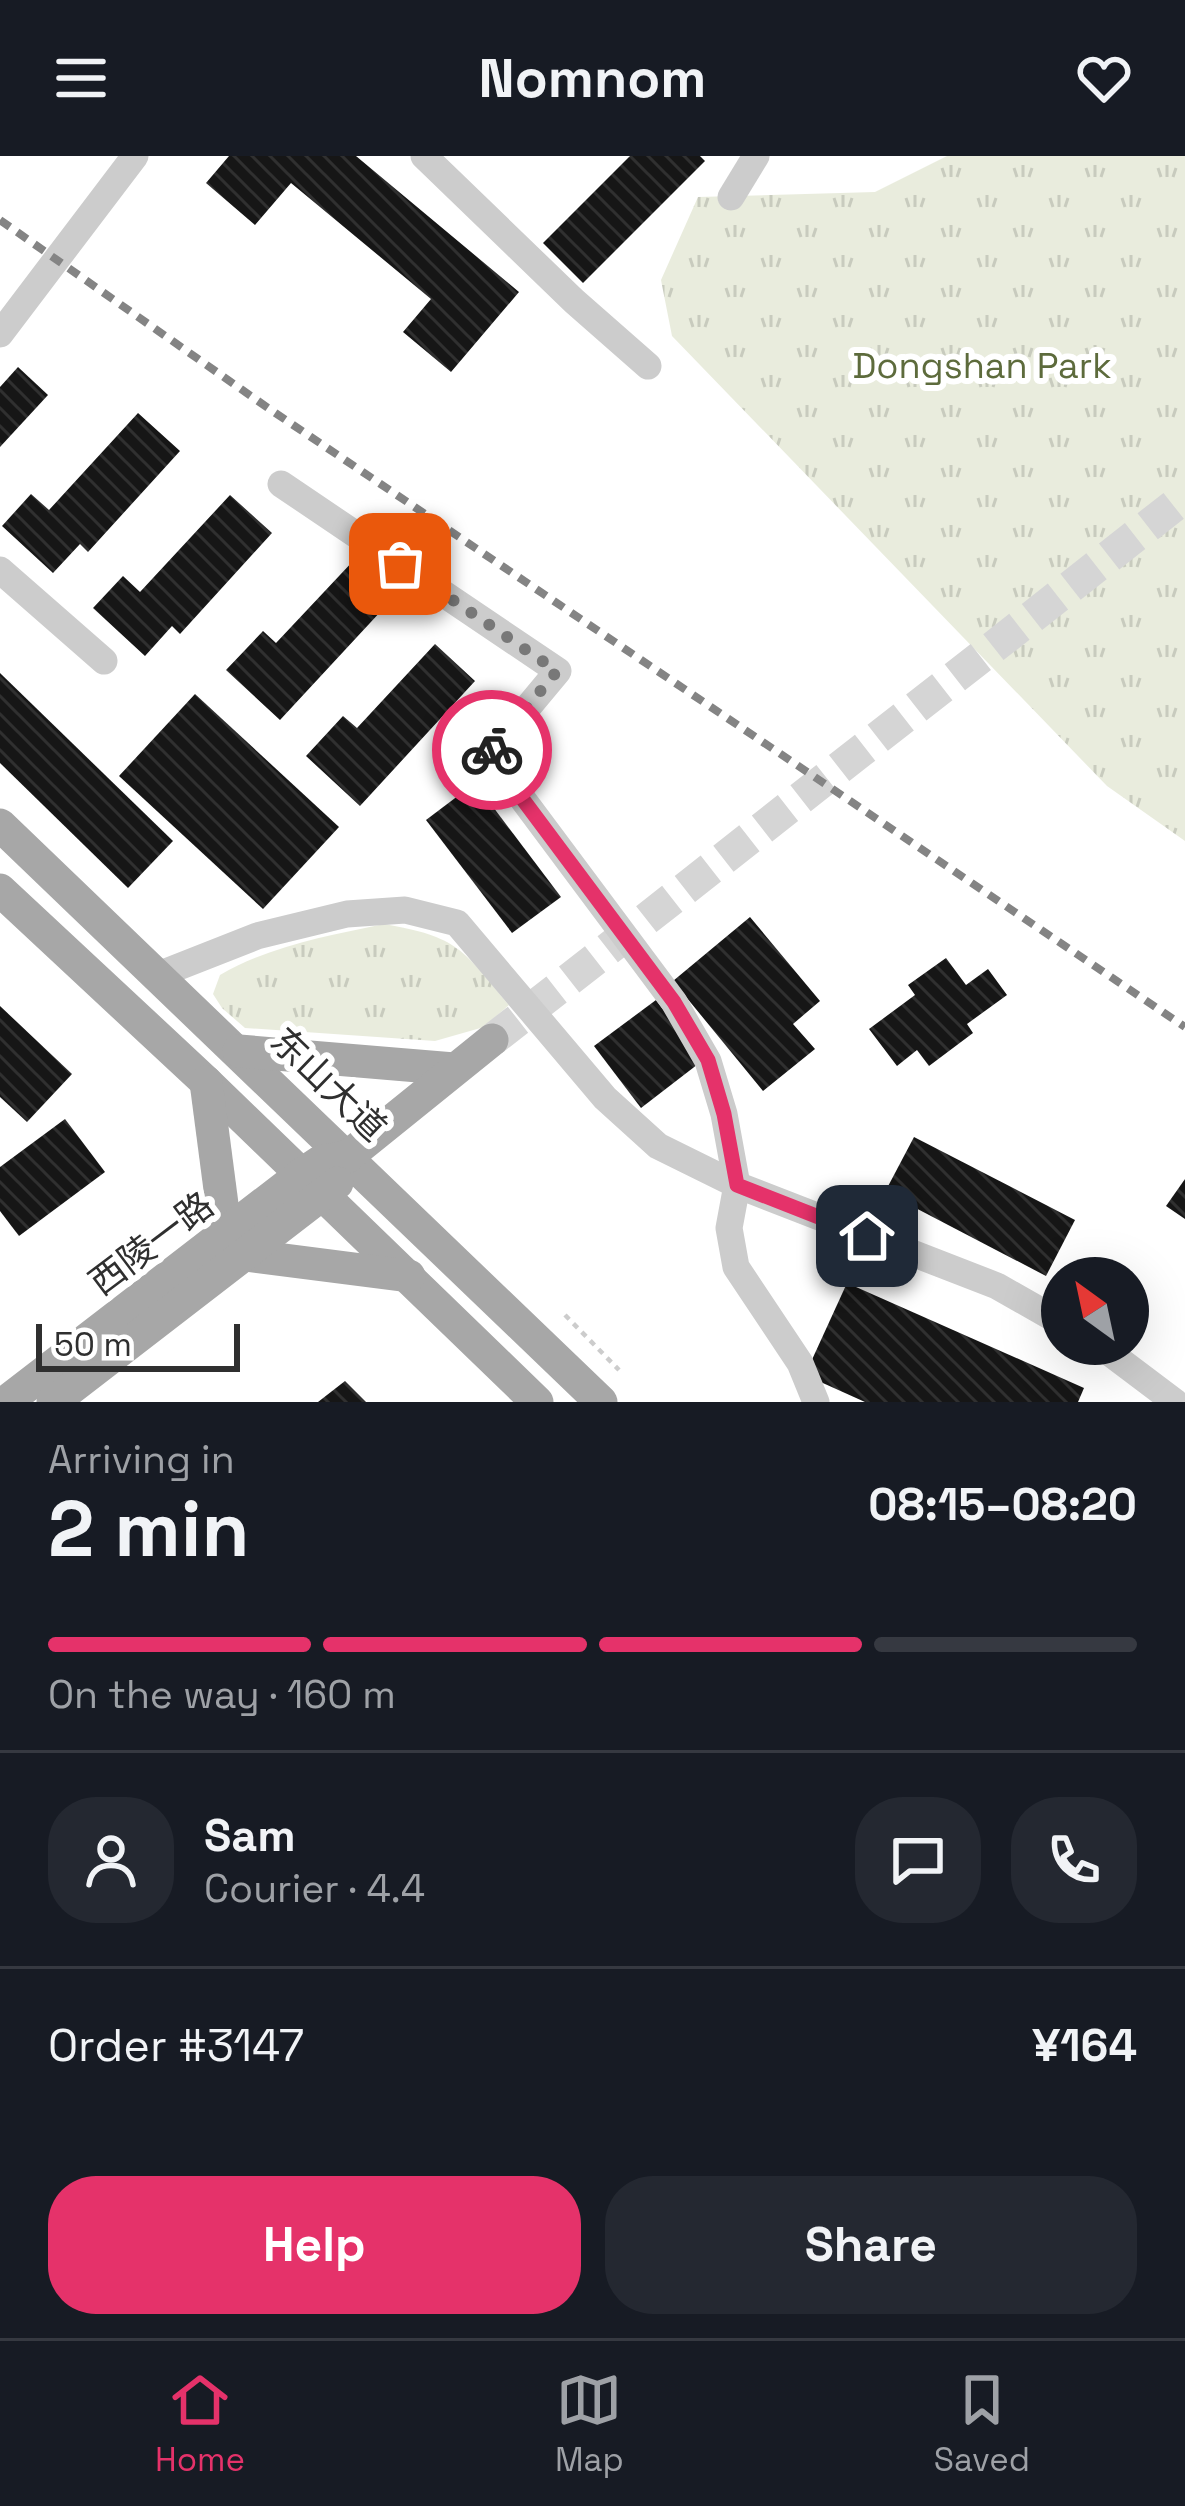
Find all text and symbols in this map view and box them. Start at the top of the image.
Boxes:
text: Nomnom [479,44,706,113]
icon: menu [48,45,114,111]
icon: heart [1071,45,1137,111]
park label: Dongshan Park [852,343,1112,389]
pin [349,513,451,615]
icon: bag [367,531,433,597]
courier [432,690,552,810]
icon: bike [459,717,525,783]
street label: 东山大道 [261,1018,396,1151]
street label: 西陵一路 [80,1182,223,1306]
pin [816,1185,918,1287]
icon: home [834,1203,900,1269]
north arrow [1041,1257,1149,1365]
map controls [1041,1257,1149,1365]
scale bar [36,1318,240,1371]
text: 50 m [54,1324,132,1366]
text: Arriving in [48,1435,235,1484]
text: 08:15–08:20 [868,1476,1137,1533]
text: 2 min [48,1479,250,1579]
text: On the way · 160 m [48,1670,396,1719]
button: person [48,1797,174,1923]
button: chat [855,1797,981,1923]
button: phone [1011,1797,1137,1923]
text: Sam [204,1807,296,1864]
text: Courier · 4.4 [204,1864,425,1913]
text: Order #3147 [48,2017,304,2074]
text: ¥164 [1032,2017,1137,2074]
button: Help [48,2176,581,2314]
button: Share [605,2176,1137,2314]
tab: Home [155,2367,245,2481]
tab: Map [555,2367,624,2481]
tab: Saved [934,2367,1030,2481]

